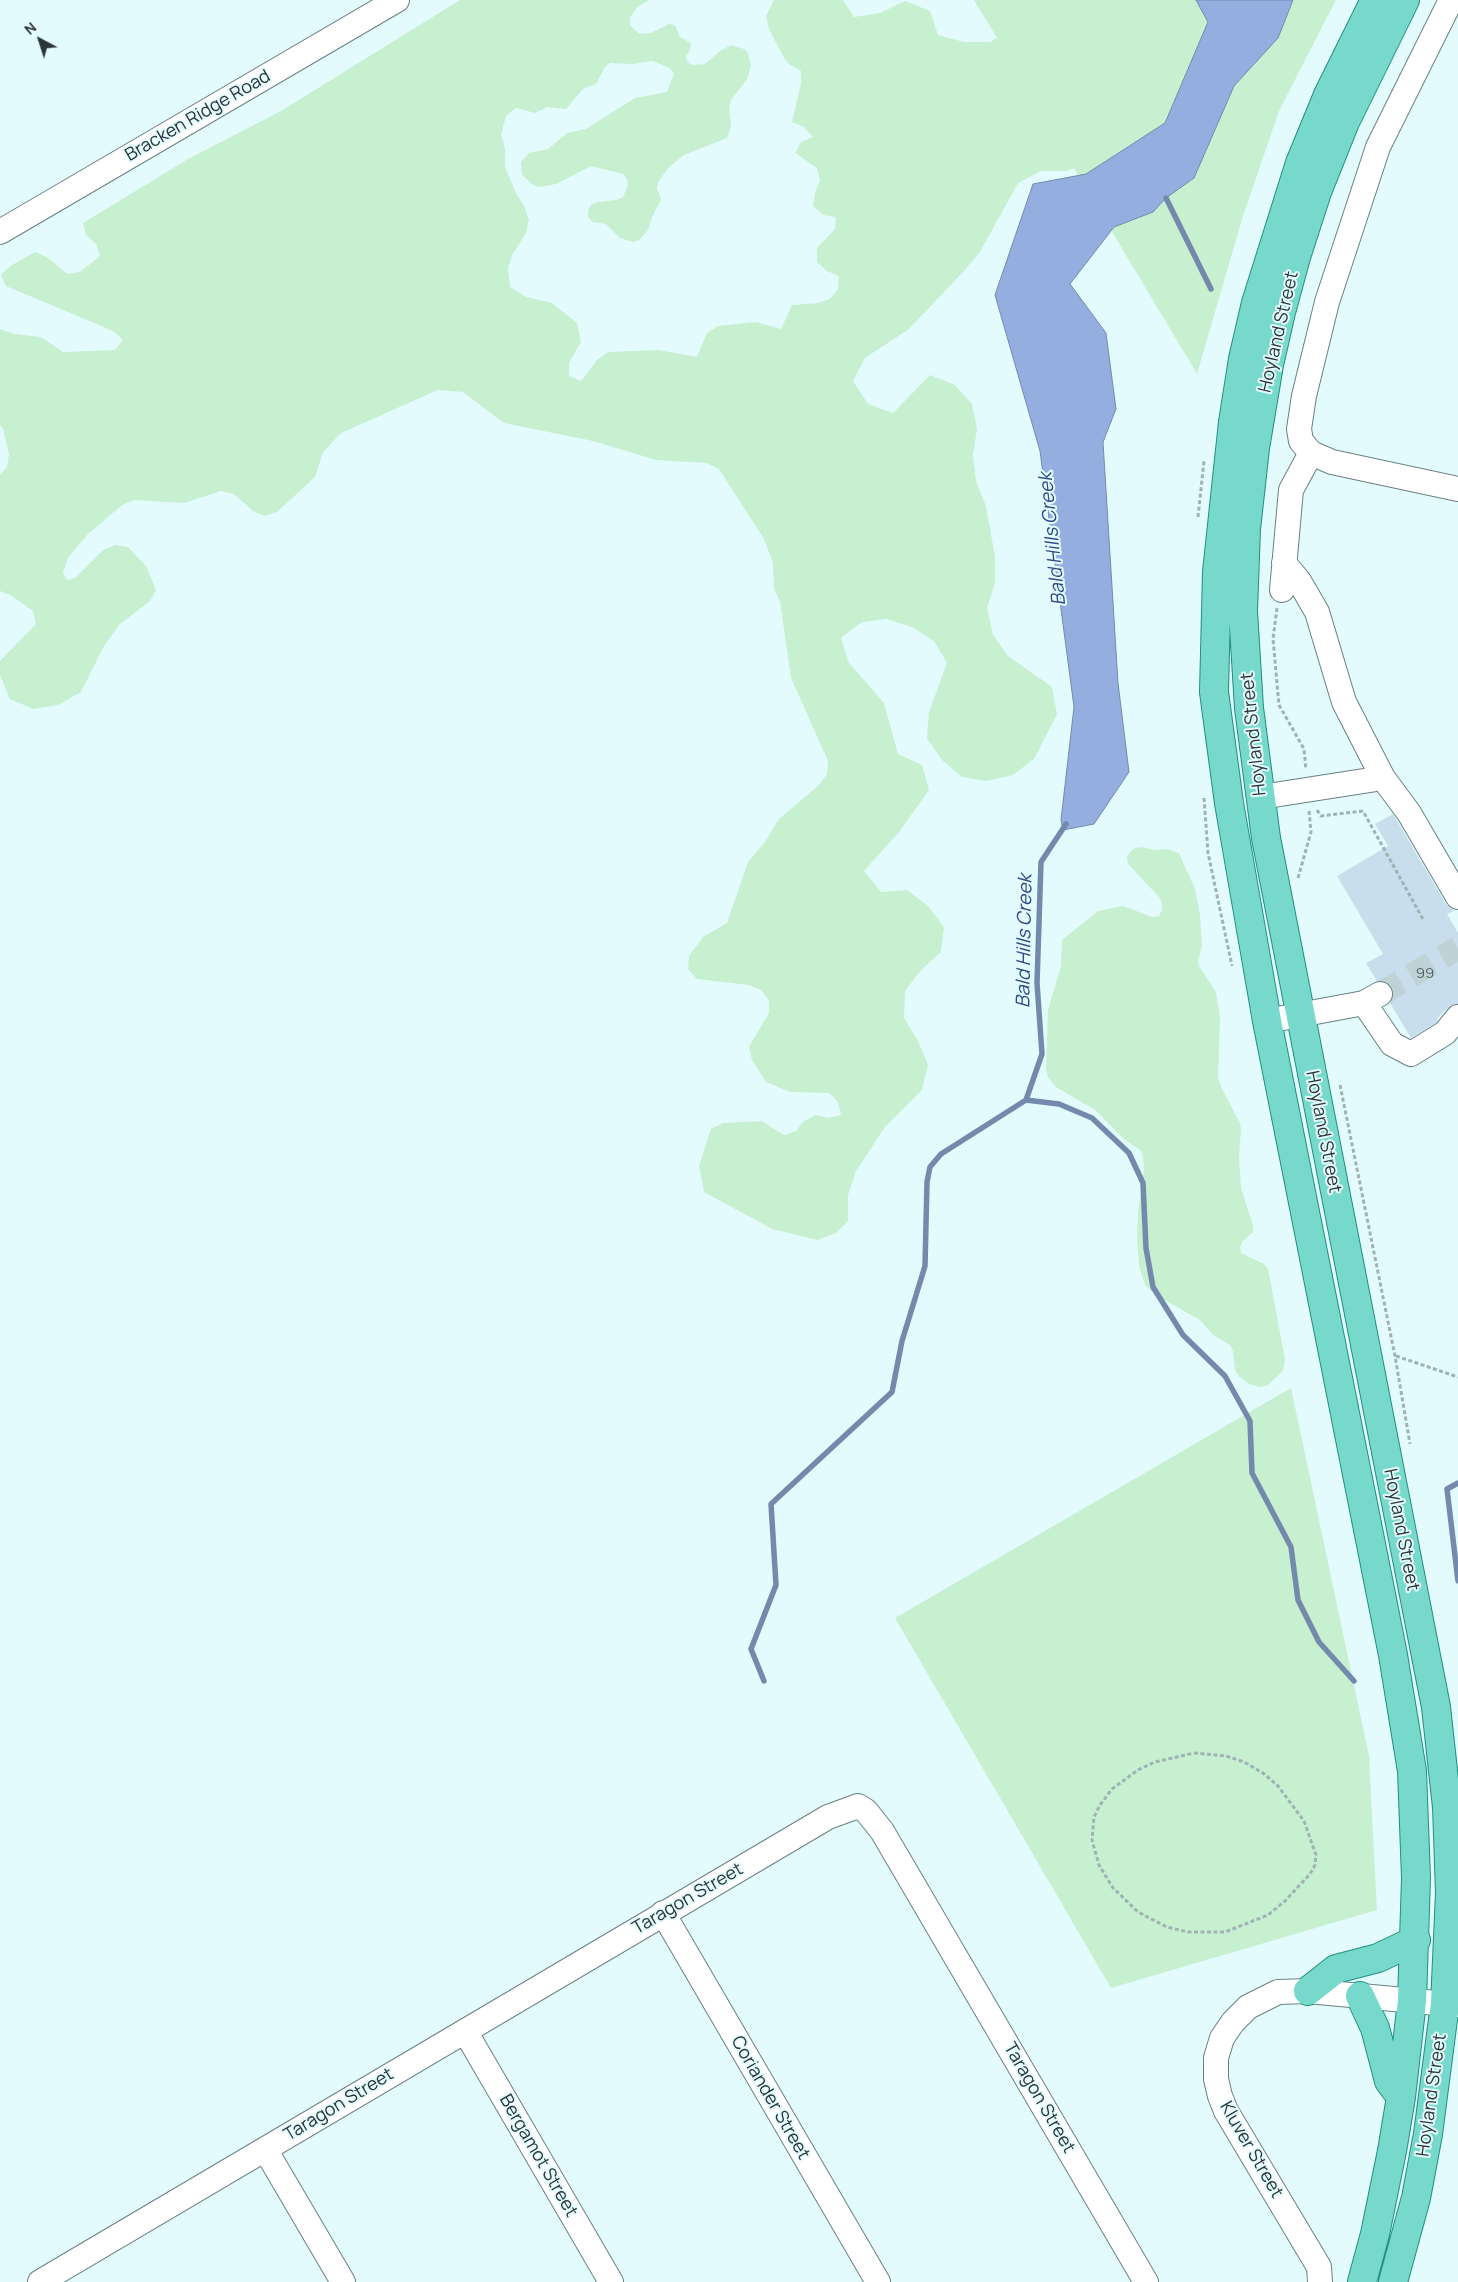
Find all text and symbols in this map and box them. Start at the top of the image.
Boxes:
north arrow [15,15,65,65]
text: N [20,18,40,39]
street label: Bracken Ridge Road [122,66,274,166]
street label: Hoyland Street [1255,269,1303,395]
water label: Bald Hills Creek [1035,471,1071,607]
street label: Hoyland Street [1237,671,1271,797]
water label: Bald Hills Creek [1012,874,1038,1008]
house number: 99 [1416,965,1434,983]
street label: Hoyland Street [1301,1069,1345,1195]
street label: Hoyland Street [1379,1467,1423,1593]
street label: Taragon Street [629,1859,747,1939]
street label: Coriander Street [726,2032,814,2164]
street label: Hoyland Street [1413,2032,1451,2158]
street label: Taragon Street [999,2039,1079,2157]
street label: Taragon Street [280,2064,398,2146]
street label: Bergamot Street [494,2091,582,2221]
street label: Kluver Street [1215,2098,1287,2202]

